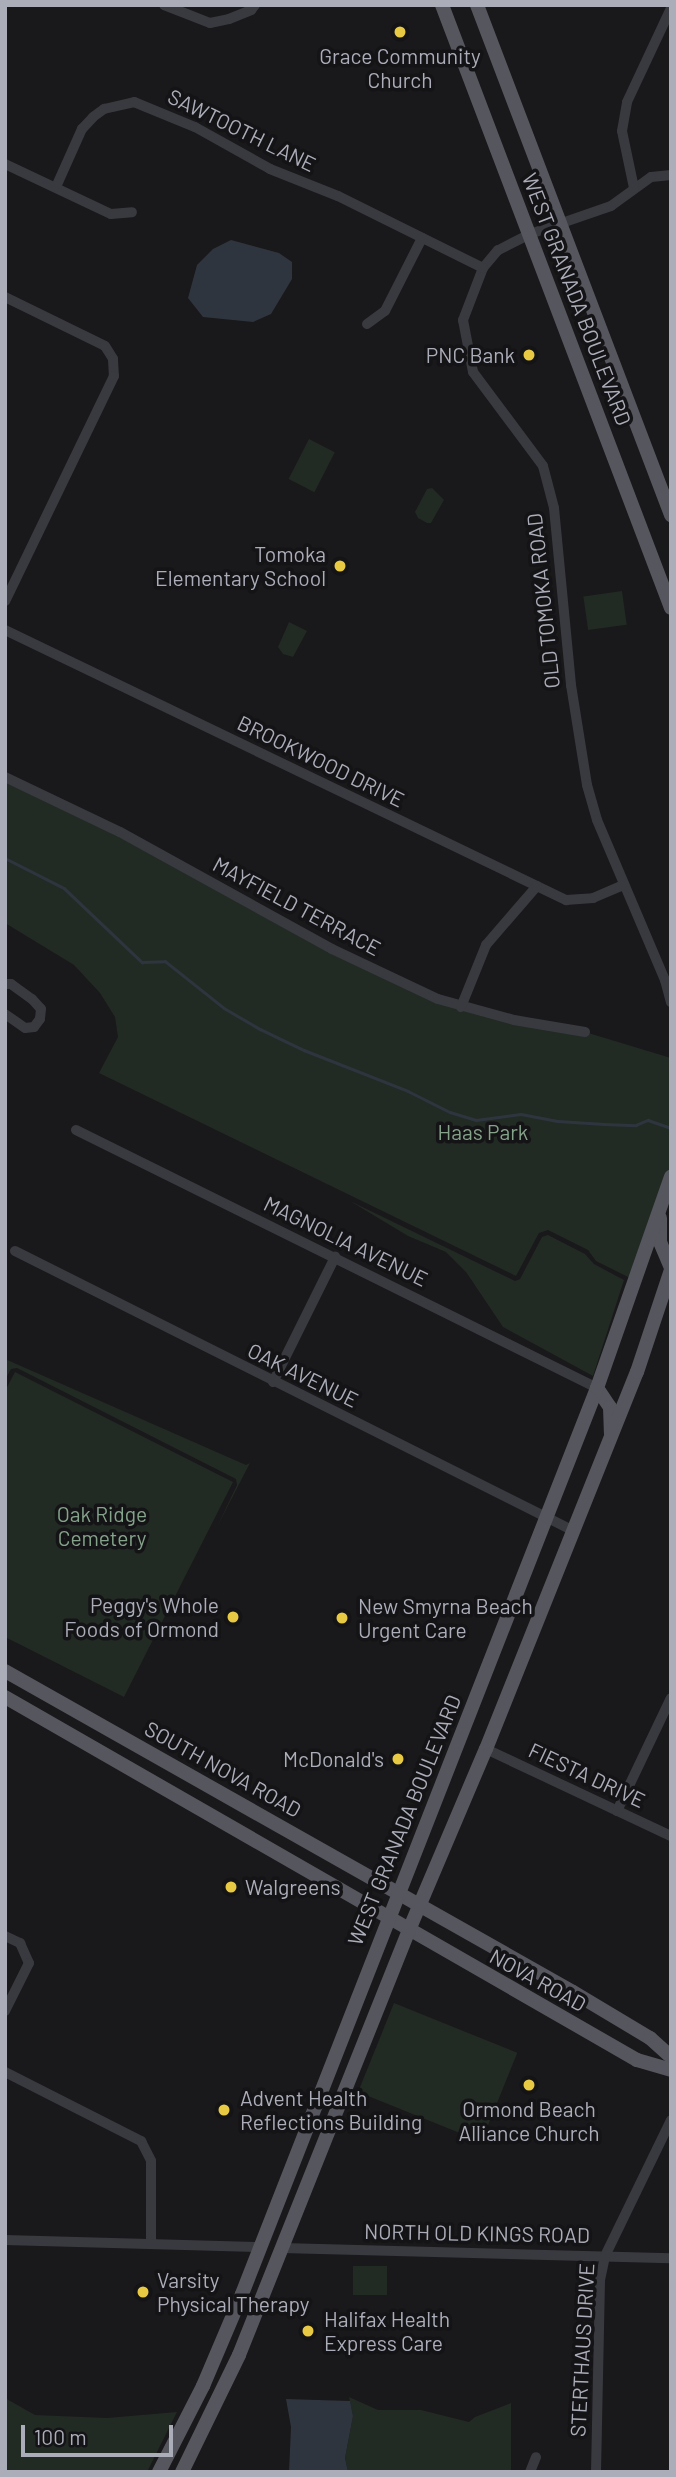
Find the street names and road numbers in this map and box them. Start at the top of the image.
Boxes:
street label: SAWTOOTH LANE [164,83,320,177]
street label: WEST GRANADA BOULEVARD [517,169,637,429]
street label: OLD TOMOKA ROAD [521,512,565,690]
street label: BROOKWOOD DRIVE [234,710,408,812]
street label: MAYFIELD TERRACE [209,851,385,961]
street label: MAGNOLIA AVENUE [260,1190,432,1292]
street label: OAK AVENUE [244,1337,362,1413]
street label: WEST GRANADA BOULEVARD [342,1691,466,1949]
street label: SOUTH NOVA ROAD [140,1716,306,1822]
street label: FIESTA DRIVE [525,1737,649,1813]
street label: NOVA ROAD [485,1943,591,2017]
street label: NORTH OLD KINGS ROAD [364,2218,590,2248]
street label: STERTHAUS DRIVE [565,2263,599,2437]

